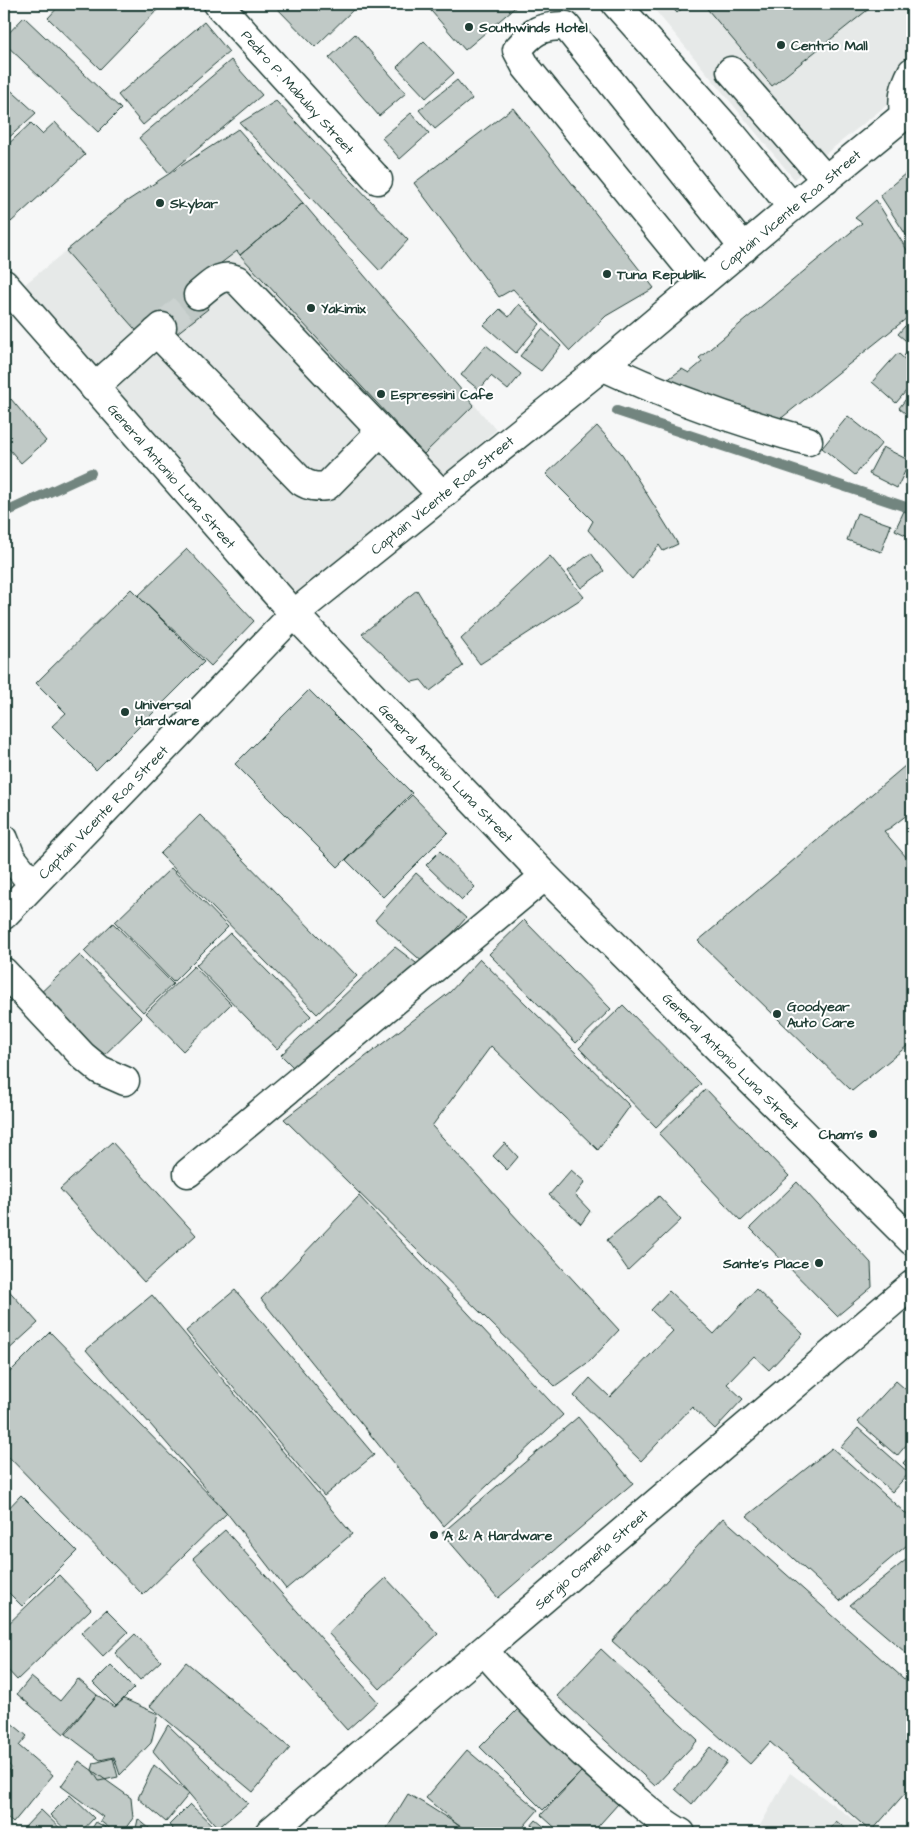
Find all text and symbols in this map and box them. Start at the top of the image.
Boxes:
place label: Southwinds Hotel [478,18,588,38]
marker: Southwinds Hotel [463,21,475,33]
street label: Pedro P. Mabulay Street [236,26,359,159]
place label: Centrio Mall [791,36,868,56]
marker: Centrio Mall [775,39,787,51]
street label: Captain Vicente Roa Street [716,145,866,276]
place label: Skybar [169,194,218,214]
marker: Skybar [154,197,166,209]
place label: Tuna Republik [616,265,706,285]
marker: Tuna Republik [601,268,613,280]
place label: Yakimix [321,299,366,319]
marker: Yakimix [305,302,317,314]
place label: Espressini Cafe [391,385,494,405]
marker: Espressini Cafe [375,388,387,400]
street label: General Antonio Luna Street [103,400,240,554]
street label: Captain Vicente Roa Street [367,431,519,560]
place label: Universal Hardware [135,695,200,731]
street label: General Antonio Luna Street [373,700,517,848]
marker: Universal Hardware [119,706,131,718]
street label: Captain Vicente Roa Street [34,741,173,884]
street label: General Antonio Luna Street [657,989,803,1135]
place label: Goodyear Auto Care [787,997,855,1033]
marker: Goodyear Auto Care [771,1008,783,1020]
place label: Cham’s [819,1125,863,1145]
marker: Cham’s [867,1128,879,1140]
place label: Sante's Place [722,1254,809,1274]
marker: Sante's Place [813,1257,825,1269]
street label: Sergio Osmeña Street [530,1504,653,1615]
place label: A & A Hardware [444,1526,553,1546]
marker: A & A Hardware [428,1529,440,1541]

